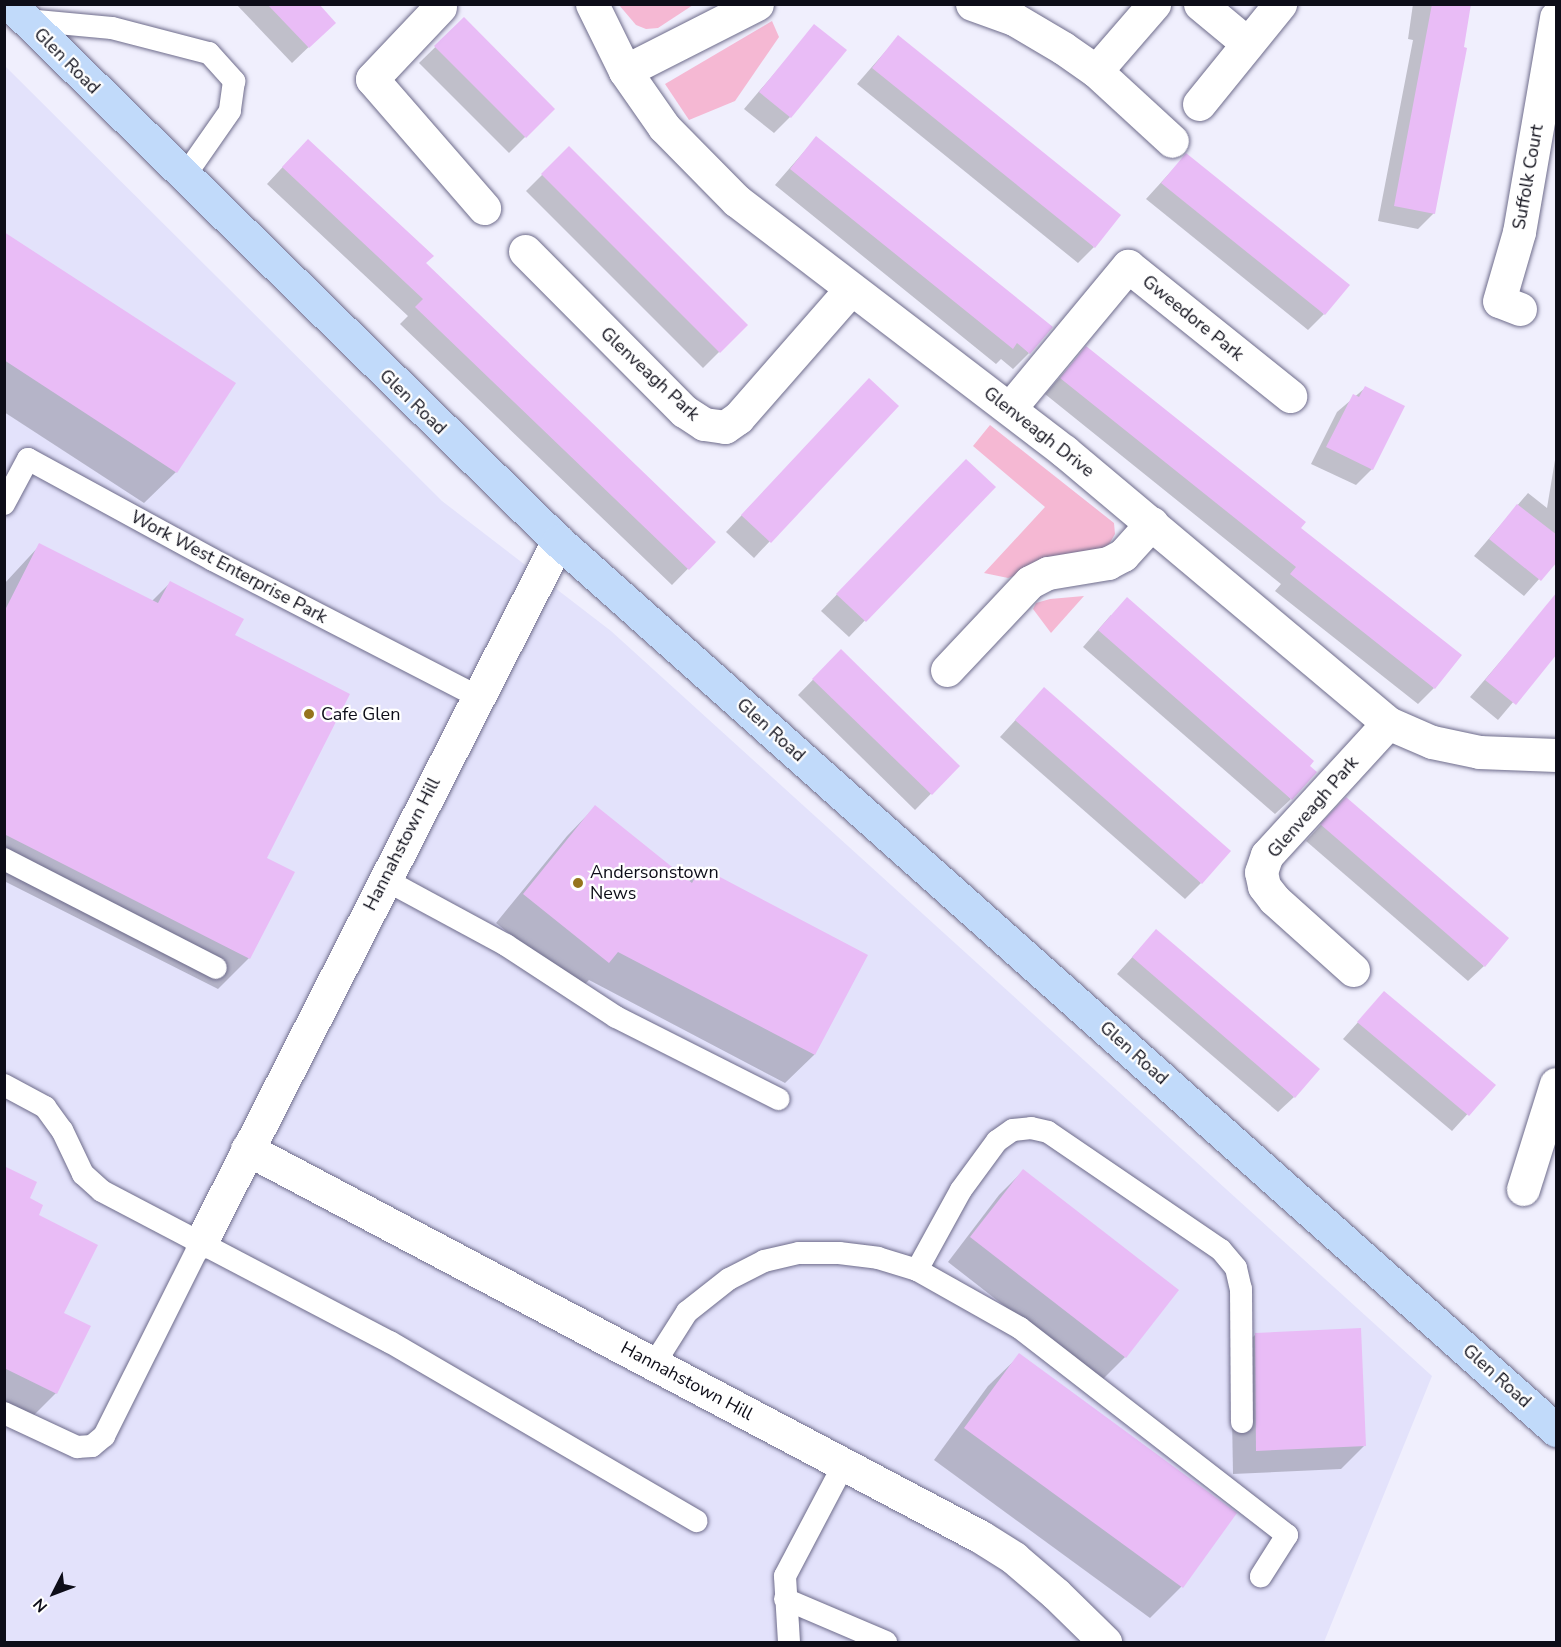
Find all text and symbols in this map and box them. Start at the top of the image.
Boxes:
street label: Glen Road [29,23,105,99]
street label: Suffolk Court [1508,123,1548,231]
street label: Gweedore Park [1138,271,1248,365]
street label: Glenveagh Park [596,323,704,425]
street label: Glen Road [375,365,451,439]
street label: Glenveagh Drive [979,382,1099,482]
street label: Work West Enterprise Park [127,506,331,628]
street label: Glen Road [732,694,810,766]
place label: Cafe Glen [321,703,400,725]
marker: Cafe Glen [302,707,316,721]
street label: Glenveagh Park [1263,752,1363,862]
street label: Hannahstown Hill [359,774,445,914]
place label: Andersonstown News [590,862,719,904]
marker: Andersonstown News [571,876,585,890]
street label: Glen Road [1095,1017,1173,1089]
street label: Hannahstown Hill [617,1337,757,1425]
street label: Glen Road [1458,1340,1536,1412]
north arrow [24,1563,84,1623]
text: N [28,1593,53,1617]

